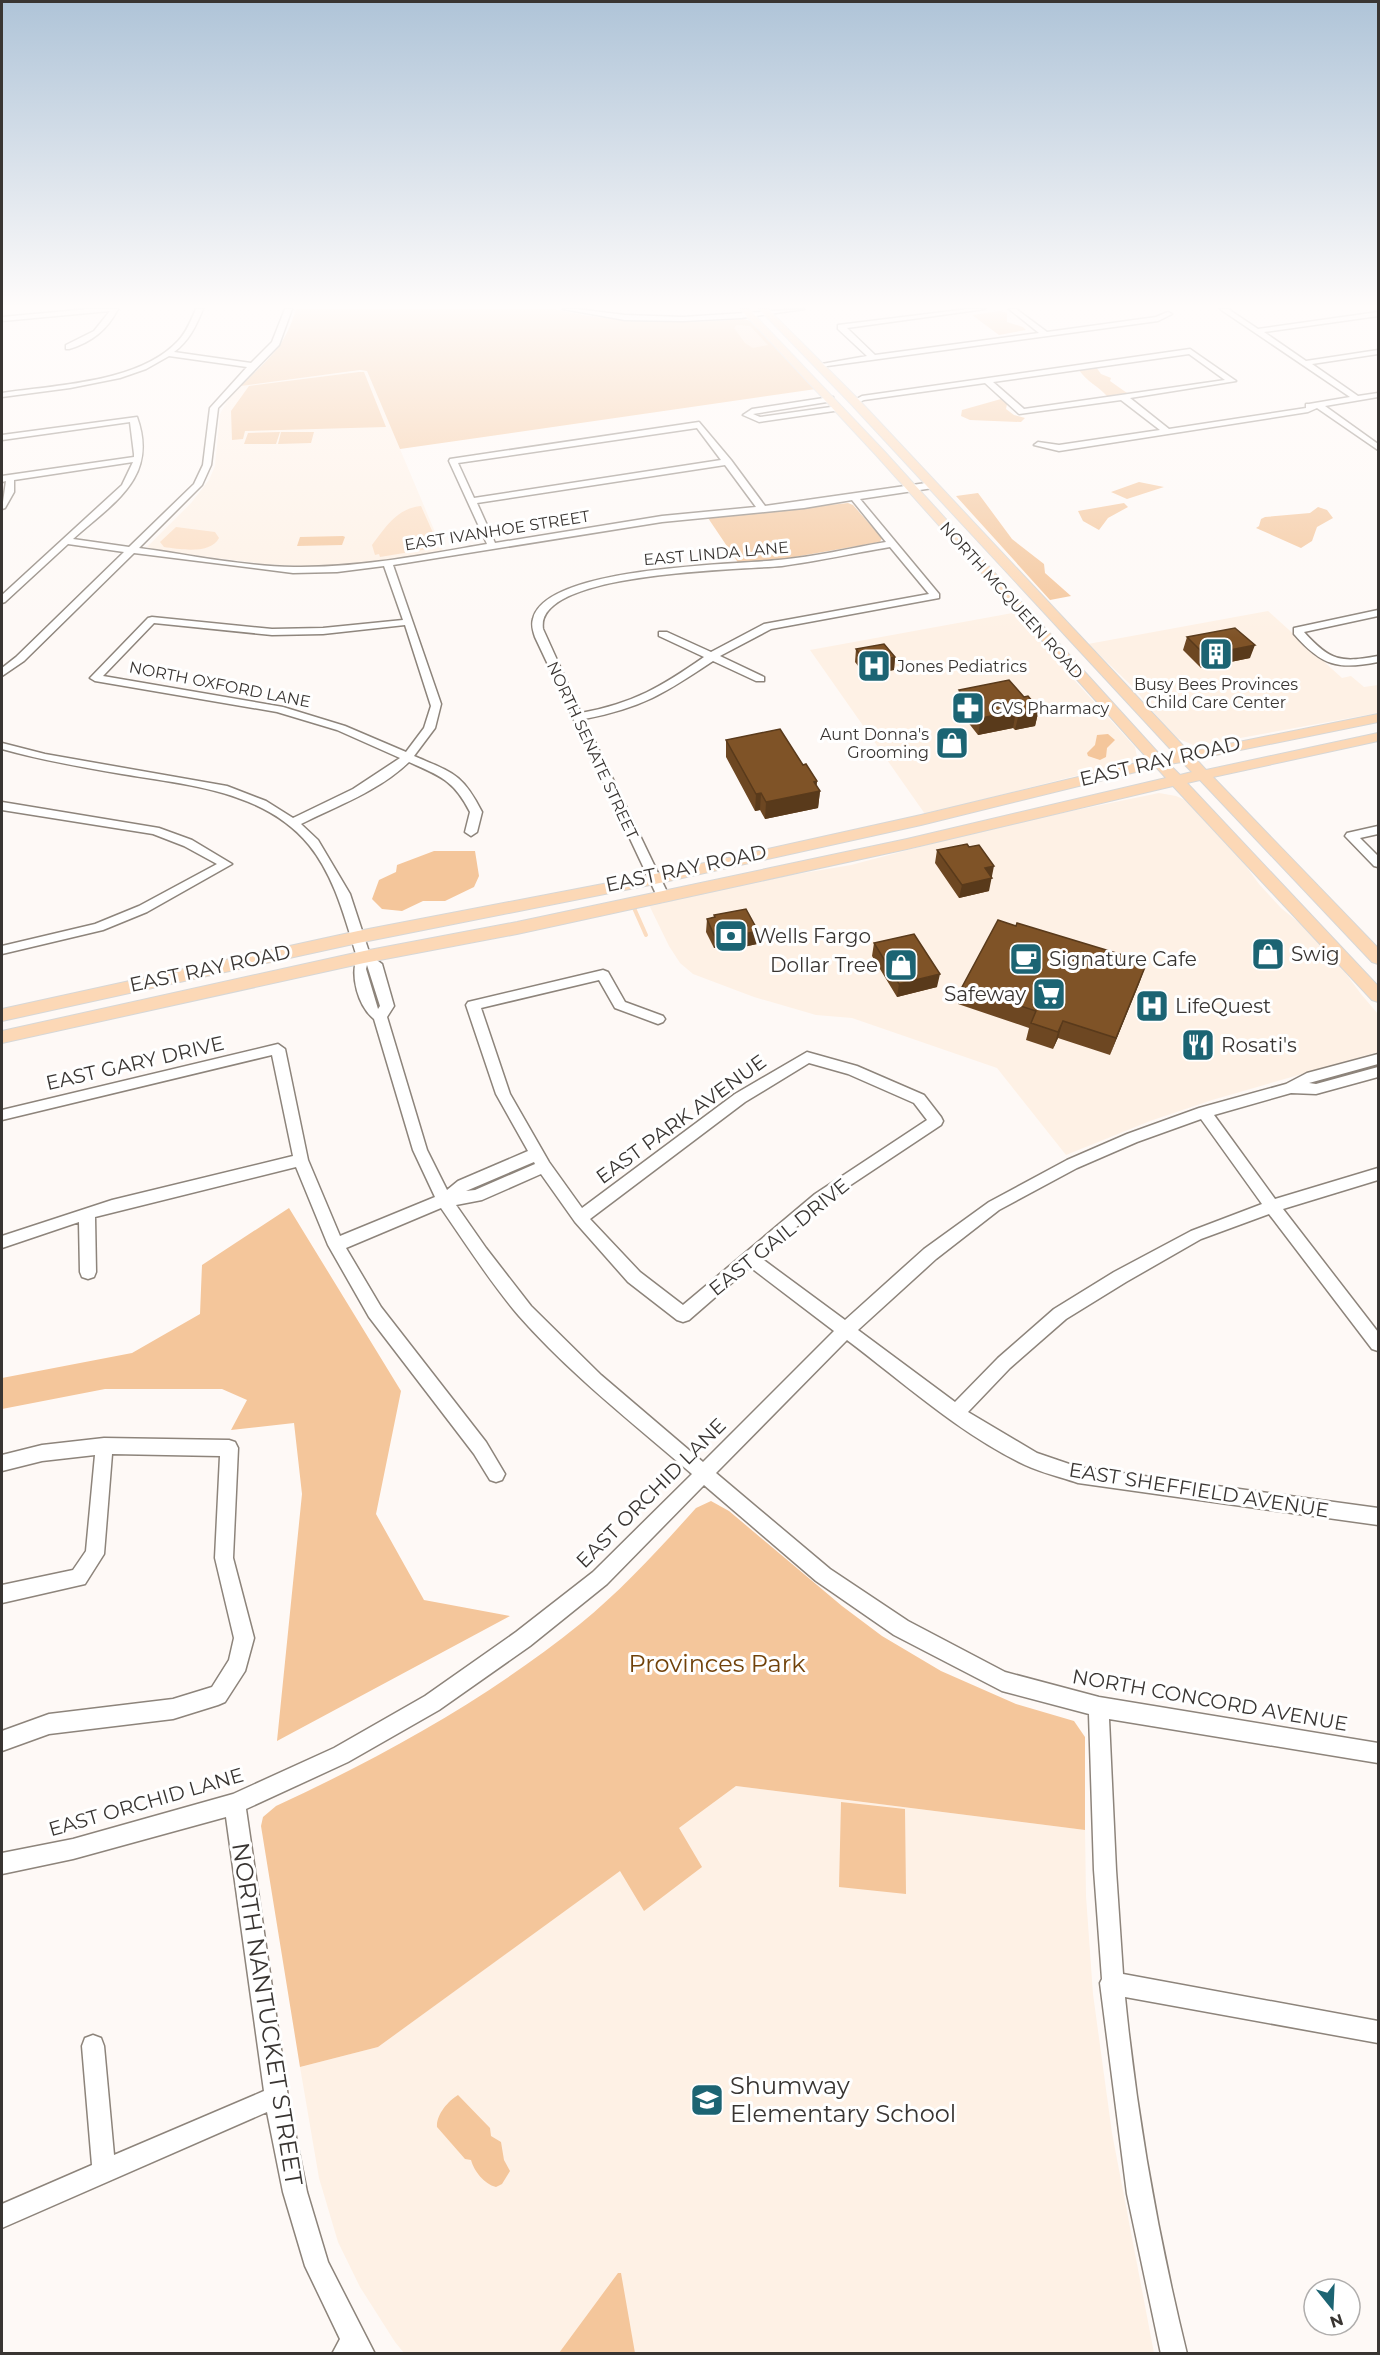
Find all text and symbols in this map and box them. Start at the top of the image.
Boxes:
street label: EAST IVANHOE STREET [403,506,592,555]
street label: NORTH MCQUEEN ROAD [936,518,1087,683]
street label: EAST LINDA LANE [643,538,790,569]
building icon: Busy Bees Provinces Child Care Center [1198,636,1234,672]
hospital icon: Jones Pediatrics [856,648,892,684]
place label: Jones Pediatrics [896,657,1027,676]
street label: NORTH OXFORD LANE [128,658,312,711]
street label: NORTH SENATE STREET [543,658,642,843]
place label: Busy Bees Provinces Child Care Center [1134,675,1298,712]
pharmacy icon: CVS Pharmacy [950,690,986,726]
place label: CVS Pharmacy [991,699,1110,718]
place label: Aunt Donna's Grooming [820,725,929,762]
shop icon: Aunt Donna's Grooming [934,725,970,761]
street label: EAST RAY ROAD [1077,731,1243,791]
street label: EAST RAY ROAD [603,839,769,897]
bank icon: Wells Fargo [713,918,749,954]
place label: Wells Fargo [754,924,871,948]
shop icon: Swig [1250,936,1286,972]
street label: EAST RAY ROAD [127,939,293,997]
cafe icon: Signature Cafe [1008,941,1044,977]
place label: Swig [1291,942,1340,966]
shop icon: Dollar Tree [883,947,919,983]
place label: Signature Cafe [1049,947,1197,971]
place label: Dollar Tree [770,953,878,977]
supermarket icon: Safeway [1031,976,1067,1012]
place label: Safeway [944,982,1026,1006]
hospital icon: LifeQuest [1134,988,1170,1024]
place label: LifeQuest [1175,994,1271,1018]
restaurant icon: Rosati's [1180,1027,1216,1063]
street label: EAST GARY DRIVE [43,1031,227,1095]
place label: Rosati's [1221,1033,1297,1057]
street label: EAST PARK AVENUE [591,1049,771,1189]
street label: EAST GAIL DRIVE [704,1173,854,1301]
street label: EAST ORCHID LANE [571,1413,731,1573]
street label: EAST SHEFFIELD AVENUE [1067,1458,1331,1522]
park label: Provinces Park [628,1649,806,1678]
street label: NORTH CONCORD AVENUE [1070,1664,1350,1736]
street label: EAST ORCHID LANE [46,1763,246,1841]
street label: NORTH NANTUCKET STREET [226,1840,309,2188]
place label: Shumway Elementary School [730,2071,956,2128]
school or university icon: Shumway Elementary School [689,2082,725,2118]
north arrow [1302,2277,1362,2337]
text: N [1327,2310,1346,2332]

